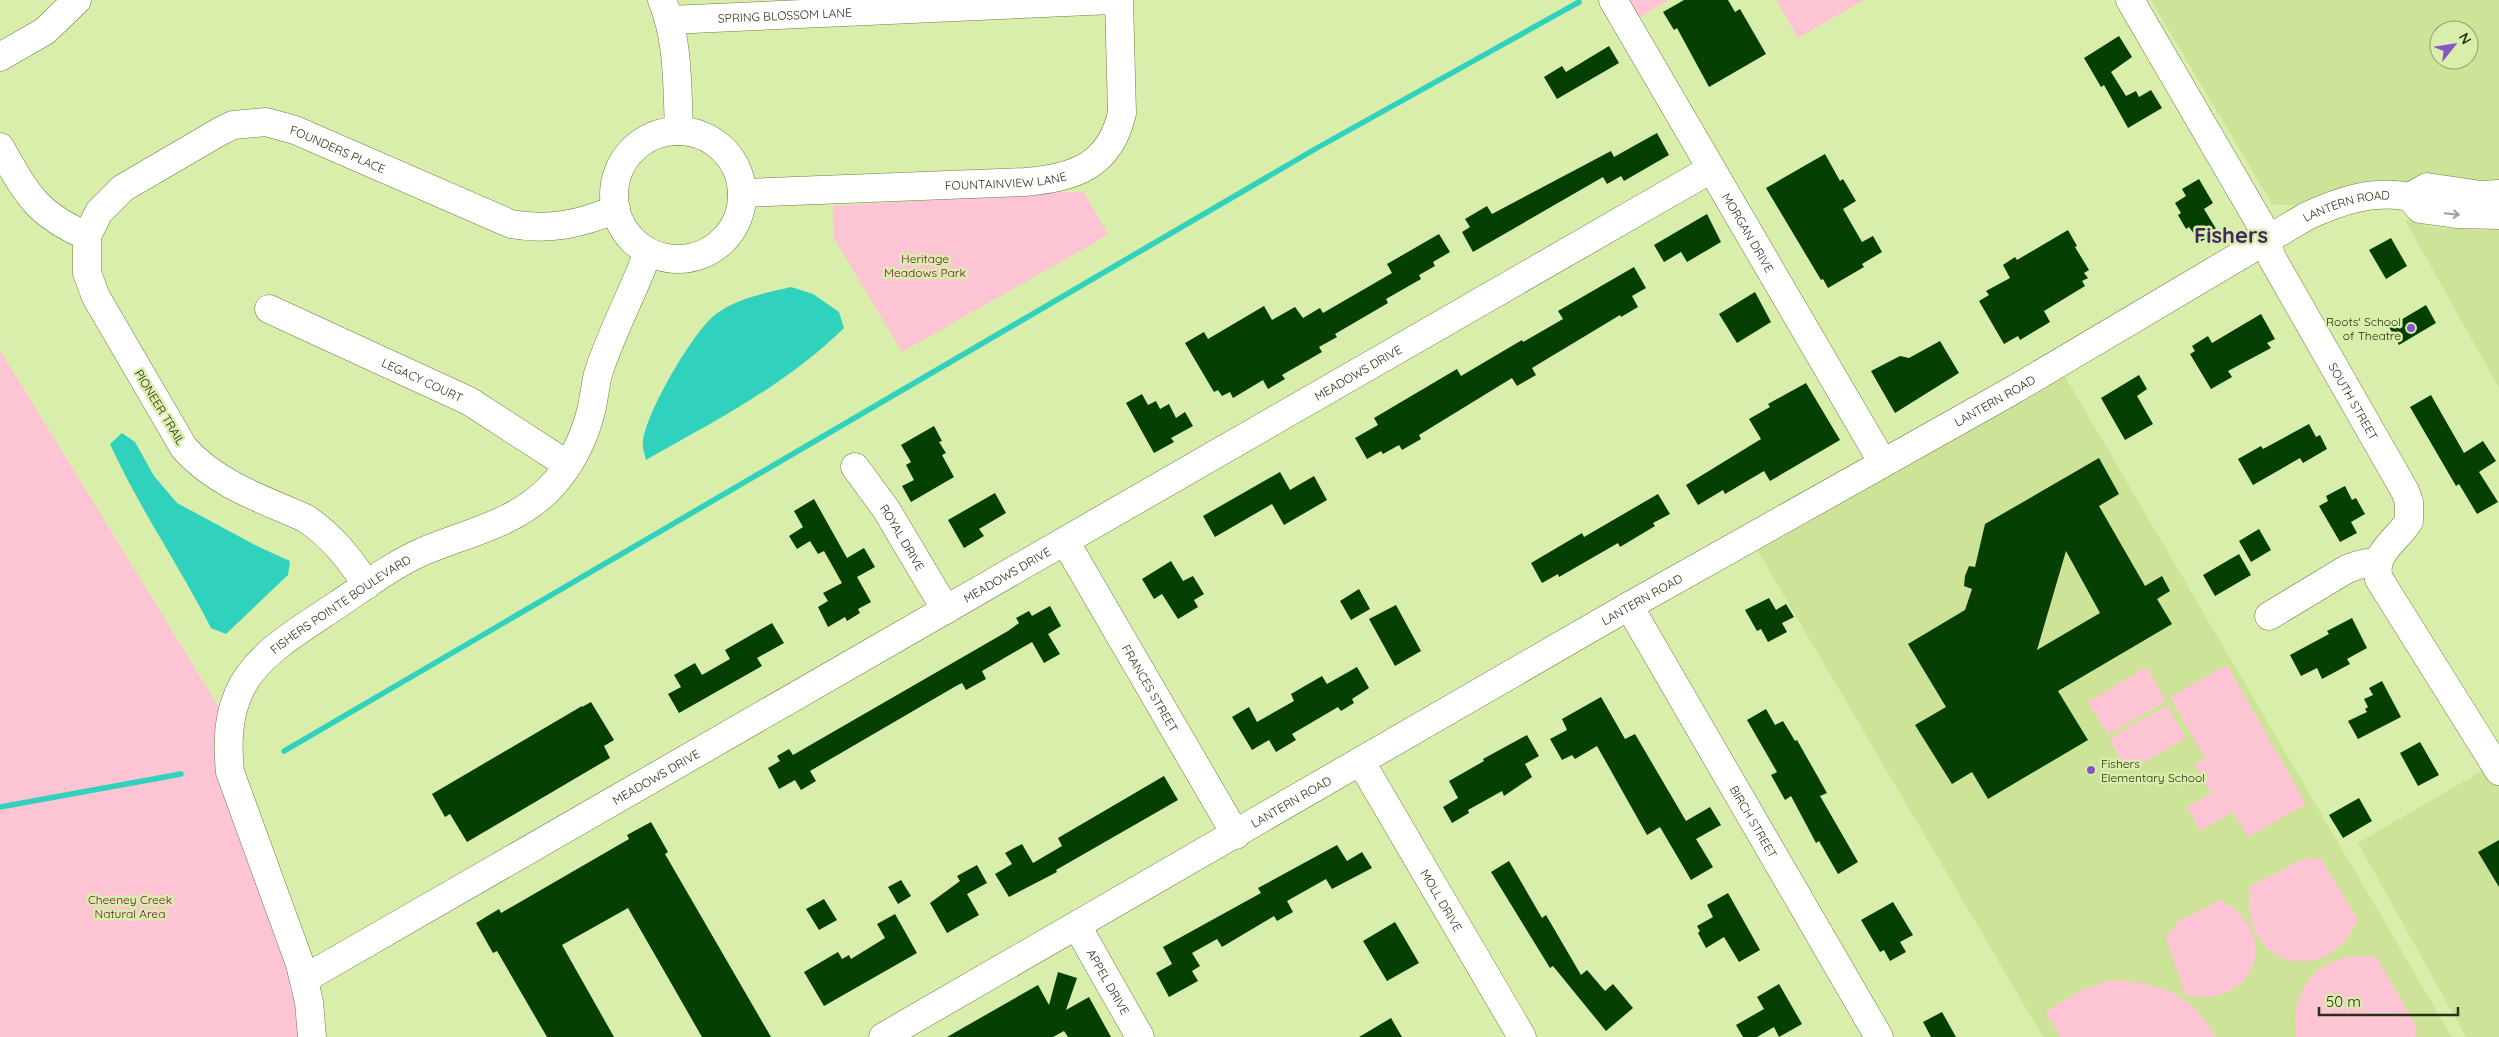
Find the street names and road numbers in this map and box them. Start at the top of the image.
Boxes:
street label: SPRING BLOSSOM LANE [717,4,852,25]
street label: FOUNDERS PLACE [289,122,388,176]
street label: FOUNTAINVIEW LANE [945,168,1068,193]
street label: LANTERN ROAD [2300,187,2390,225]
street label: MORGAN DRIVE [1719,190,1778,275]
street label: MEADOWS DRIVE [1311,341,1404,403]
street label: LEGACY COURT [379,354,466,405]
street label: SOUTH STREET [2326,360,2382,443]
street label: PIONEER TRAIL [132,367,189,448]
street label: LANTERN ROAD [1951,371,2038,429]
street label: ROYAL DRIVE [877,501,928,573]
street label: MEADOWS DRIVE [960,543,1053,605]
street label: FISHERS POINTE BOULEVARD [267,551,413,657]
street label: LANTERN ROAD [1599,570,1685,628]
street label: FRANCES STREET [1119,641,1182,735]
street label: MEADOWS DRIVE [610,745,702,807]
street label: LANTERN ROAD [1248,772,1334,831]
street label: BIRCH STREET [1727,782,1781,860]
street label: MOLL DRIVE [1418,866,1466,934]
street label: APPEL DRIVE [1084,946,1133,1017]

